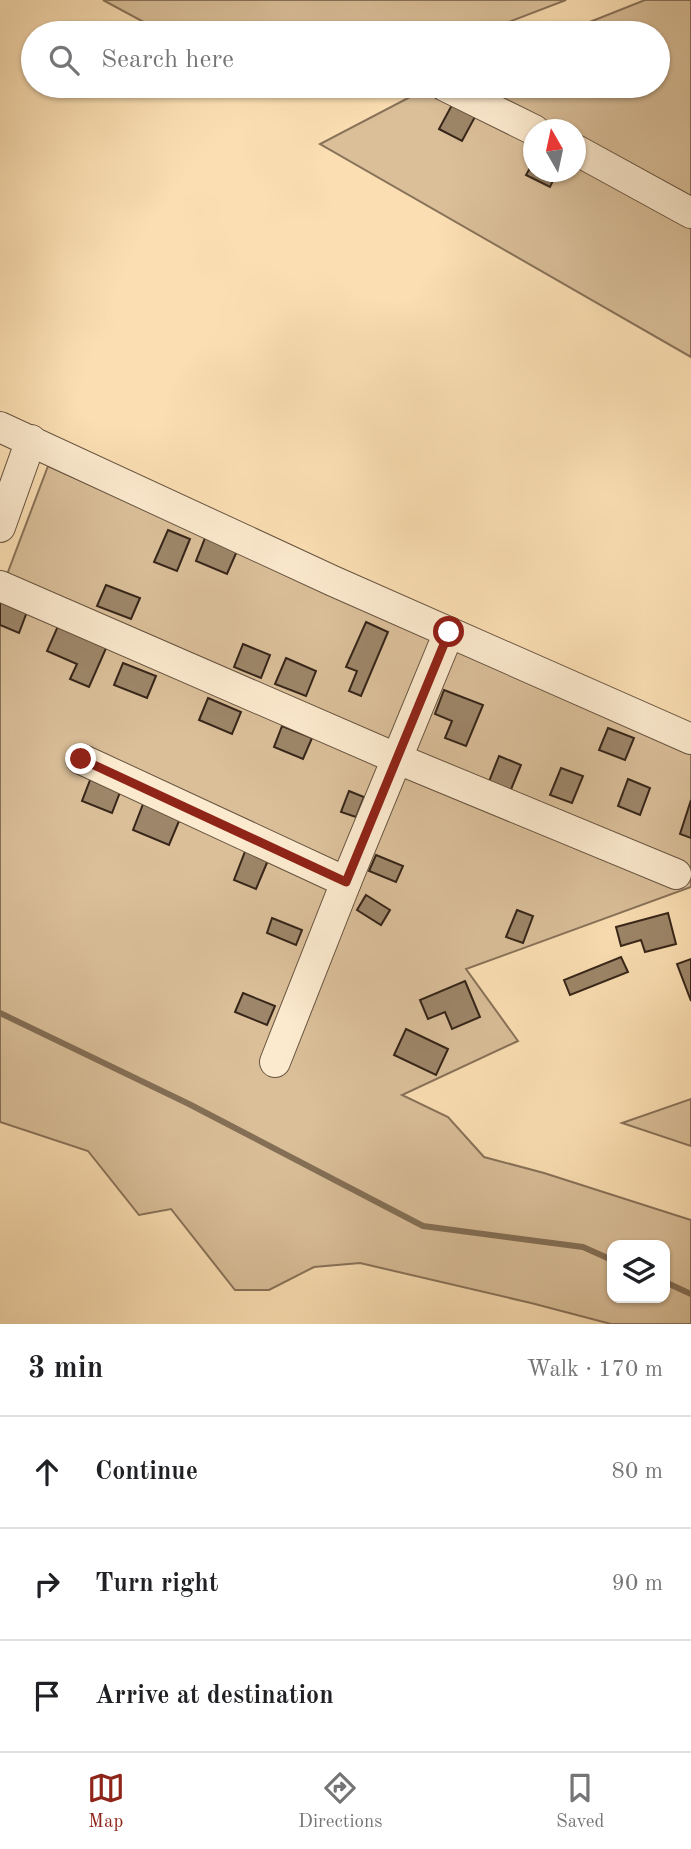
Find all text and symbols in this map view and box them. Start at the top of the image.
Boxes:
search box [21,21,670,98]
icon: search [45,41,83,79]
text: Search here [101,47,234,73]
north arrow [523,119,586,182]
route start [433,616,464,647]
route end [65,743,96,774]
map controls [607,1240,670,1303]
button: layers [607,1240,670,1303]
text: 3 min [28,1354,103,1384]
text: Walk · 170 m [527,1358,663,1381]
icon: ahead [28,1453,66,1491]
text: Continue [95,1459,198,1485]
text: 80 m [612,1460,663,1483]
icon: right [28,1565,66,1603]
text: Turn right [95,1571,218,1597]
text: 90 m [612,1572,663,1595]
icon: arrive [28,1677,66,1715]
text: Arrive at destination [95,1683,334,1709]
tab: Map [87,1769,125,1834]
tab: Directions [298,1769,383,1834]
tab: Saved [556,1769,604,1834]

